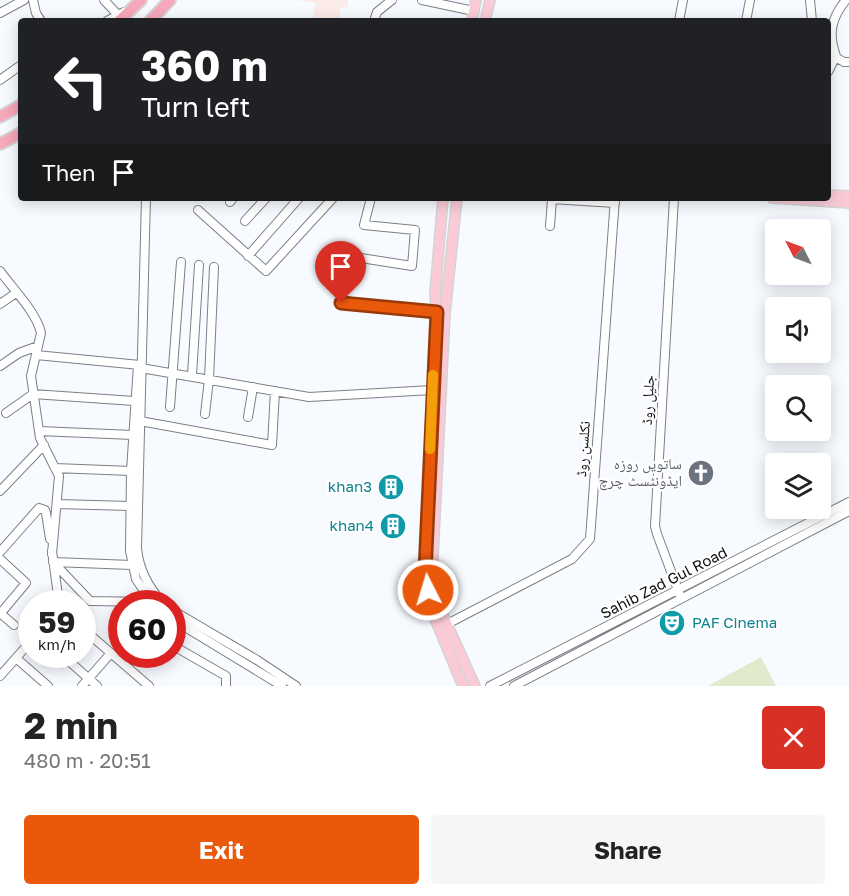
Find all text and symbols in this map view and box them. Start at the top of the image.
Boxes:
text: 360 m [141,40,268,90]
icon: left [42,42,120,120]
text: Turn left [141,91,250,123]
icon: arrive [107,156,140,189]
text: Then [42,159,95,186]
north arrow [765,219,831,285]
map controls [765,219,831,519]
pin [315,241,366,303]
icon: arrive [324,250,357,283]
button: sound [765,297,831,363]
street label: جلیل روڈ [637,374,659,426]
button: search [765,375,831,441]
street label: نکلسن روڈ [571,420,595,478]
button: layers [765,453,831,519]
place label: ساتویں روزہ ایڈونٹسٹ چرچ [599,454,682,491]
church icon: ساتویں روزہ ایڈونٹسٹ چرچ [686,458,716,488]
building icon: khan3 [376,472,406,502]
place label: khan3 [328,477,372,495]
building icon: khan4 [378,511,408,541]
place label: khan4 [329,516,374,534]
street label: Sahib Zad Gul Road [597,542,730,622]
position arrow [396,558,460,622]
speed limit sign: 60 [108,590,186,668]
text: 59 [38,604,76,640]
theatre icon: PAF Cinema [657,608,687,638]
place label: PAF Cinema [692,613,777,631]
text: km/h [38,635,76,653]
text: 2 min [24,704,118,747]
button: close [762,706,825,769]
text: 480 m · 20:51 [24,748,151,772]
button: Exit [24,815,419,884]
button: Share [431,815,825,884]

